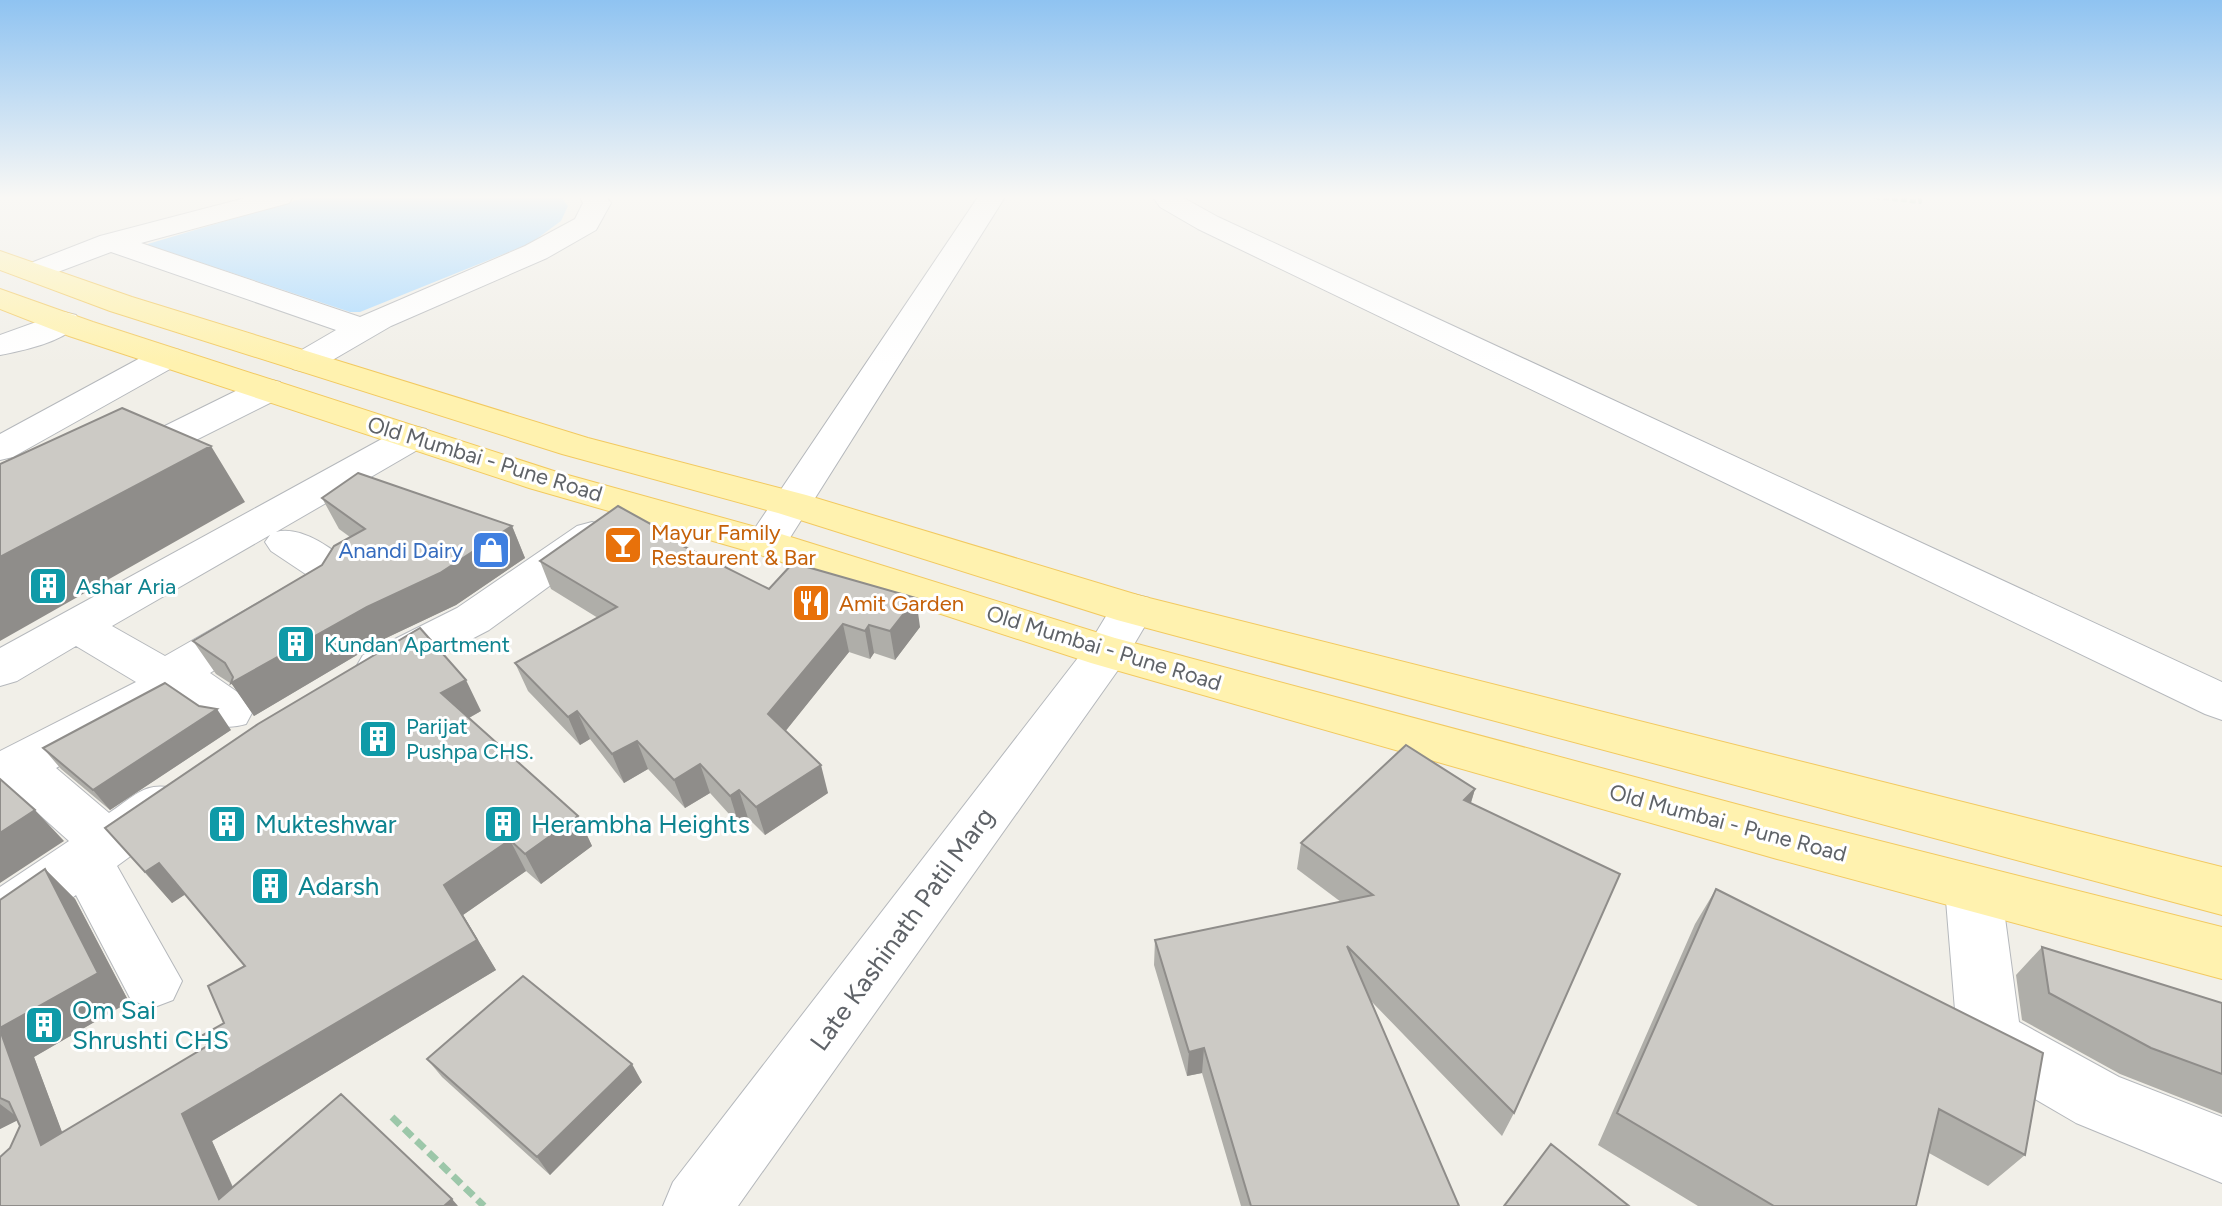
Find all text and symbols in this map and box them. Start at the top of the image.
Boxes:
street label: Old Mumbai - Pune Road [364,410,606,508]
place label: Mayur Family Restaurent & Bar [651,519,817,571]
bar icon: Mayur Family Restaurent & Bar [602,524,644,566]
shop icon: Anandi Dairy [470,529,512,571]
place label: Anandi Dairy [338,537,463,564]
building icon: Ashar Aria [27,565,69,607]
place label: Ashar Aria [76,573,176,600]
restaurant icon: Amit Garden [790,582,832,624]
place label: Amit Garden [839,590,964,617]
street label: Old Mumbai - Pune Road [983,599,1225,697]
building icon: Kundan Apartment [275,623,317,665]
place label: Kundan Apartment [324,631,510,658]
place label: Parijat Pushpa CHS. [406,713,534,765]
building icon: Parijat Pushpa CHS. [357,718,399,760]
street label: Old Mumbai - Pune Road [1606,778,1850,868]
street label: Late Kashinath Patil Marg [803,801,1001,1057]
building icon: Mukteshwar [206,803,248,845]
building icon: Herambha Heights [482,803,524,845]
place label: Mukteshwar [255,808,397,840]
place label: Herambha Heights [531,808,750,840]
building icon: Adarsh [249,865,291,907]
place label: Adarsh [298,870,379,902]
place label: Om Sai Shrushti CHS [72,994,229,1056]
building icon: Om Sai Shrushti CHS [23,1004,65,1046]

